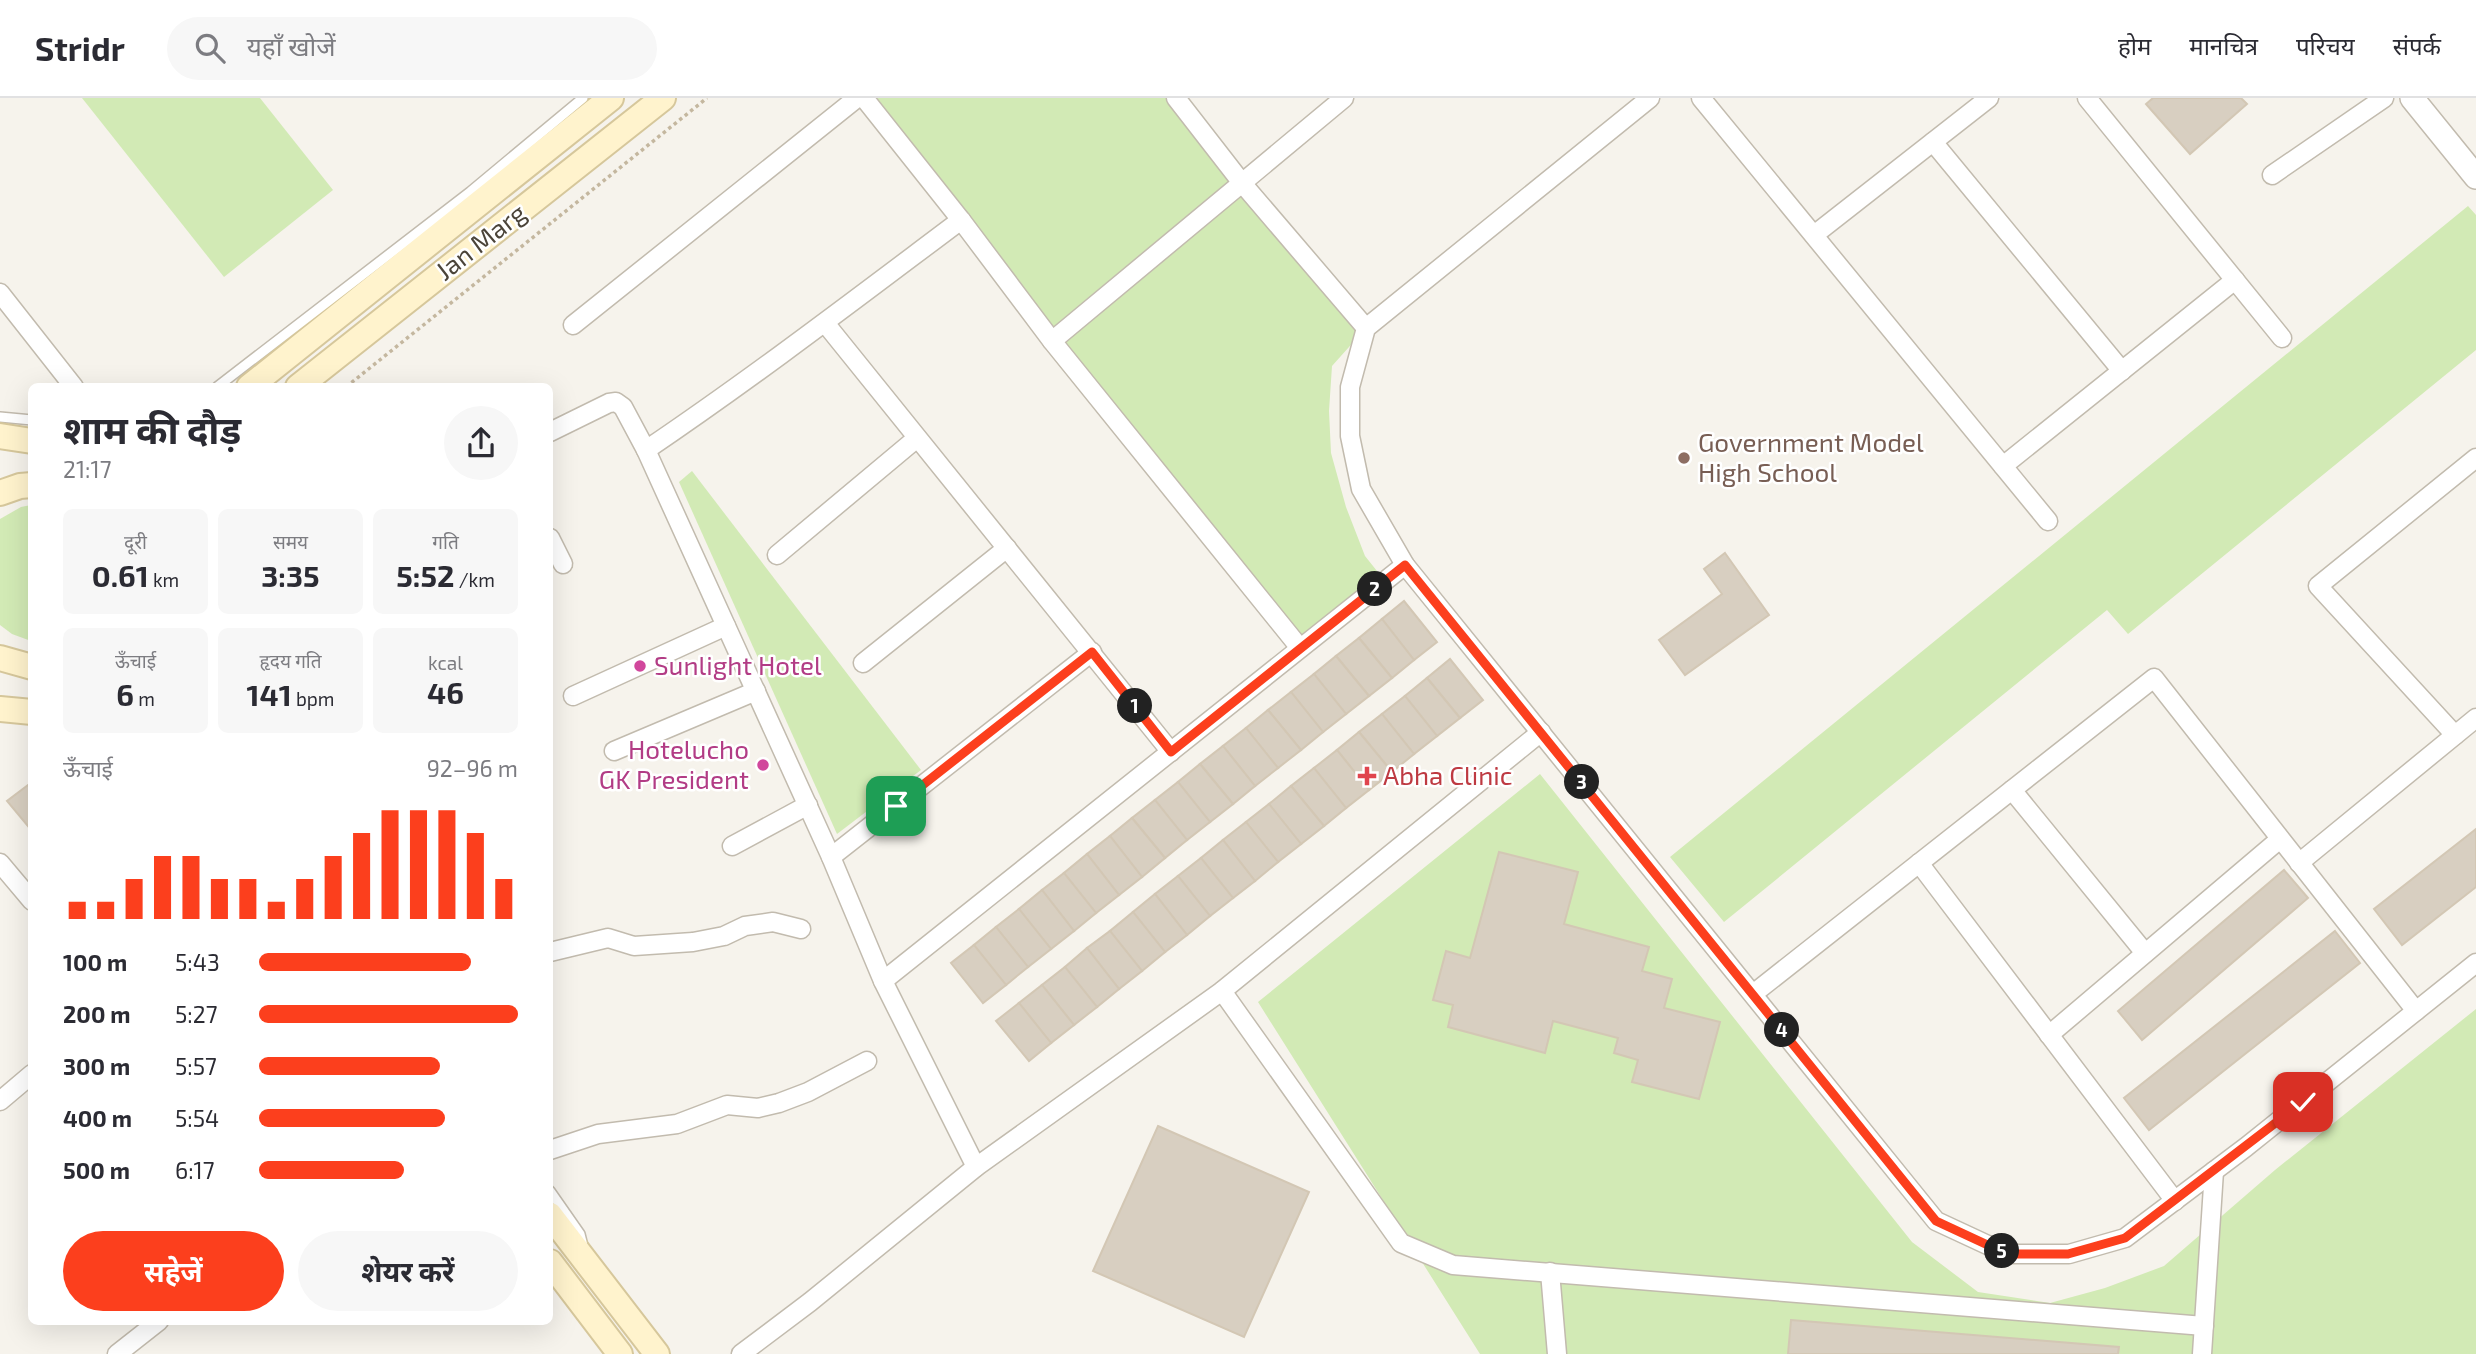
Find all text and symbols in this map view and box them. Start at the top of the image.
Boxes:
search box [167,17,657,80]
text: Stridr [35,28,125,68]
icon: search [191,29,229,67]
text: यहाँ खोजें [247,30,335,61]
text: होम [2118,31,2151,60]
text: मानचित्र [2189,31,2258,60]
text: परिचय [2296,31,2355,60]
text: संपर्क [2393,31,2441,60]
street label: Jan Marg [429,196,531,286]
text: शाम की दौड़ [63,406,241,452]
button: share [444,406,518,480]
place label: Government Model High School [1698,426,1924,487]
marker: Government Model High School [1676,450,1692,466]
text: 21:17 [63,455,111,483]
text: दूरी [124,530,147,553]
text: समय [273,530,308,553]
text: गति [432,530,459,553]
text: 0.61 [92,557,149,593]
text: 3:35 [261,557,320,593]
text: 5:52 [396,557,454,593]
text: km [149,568,179,591]
text: /km [454,568,495,591]
pin: 2 [1358,572,1392,606]
text: 2 [1369,577,1380,600]
text: ऊँचाई [115,649,156,672]
text: हृदय गति [259,649,322,672]
place label: Sunlight Hotel [654,649,822,680]
text: kcal [428,651,463,674]
marker: Sunlight Hotel [632,658,648,674]
text: 46 [427,674,464,710]
text: 6 [116,676,134,712]
text: 141 [247,676,292,712]
text: m [134,687,155,710]
text: bpm [292,687,334,710]
pin: 1 [1118,688,1152,724]
text: 1 [1130,694,1139,717]
place label: Hotelucho GK President [599,733,749,794]
text: ऊँचाई [63,754,113,782]
text: 92–96 m [427,754,518,782]
marker: Hotelucho GK President [755,757,771,773]
place label: Abha Clinic [1383,759,1512,790]
pin: 3 [1564,764,1600,800]
marker: Abha Clinic [1357,766,1377,786]
text: 3 [1576,770,1587,793]
pin [866,776,926,836]
icon: arrive [877,787,915,825]
text: 100 m [63,948,127,976]
text: 5:43 [175,948,220,976]
text: 200 m [63,1000,131,1028]
text: 5:27 [175,1000,217,1028]
pin: 4 [1764,1012,1800,1048]
text: 4 [1775,1018,1788,1041]
text: 300 m [63,1052,130,1080]
text: 5:57 [175,1052,217,1080]
pin [2273,1072,2333,1132]
icon: check [2284,1083,2322,1121]
text: 400 m [63,1104,132,1132]
text: 5:54 [175,1104,219,1132]
text: 500 m [63,1156,130,1184]
text: 6:17 [175,1156,215,1184]
button: सहेजें [63,1231,284,1311]
button: शेयर करें [298,1231,518,1311]
pin: 5 [1984,1234,2020,1268]
text: 5 [1996,1239,2007,1262]

